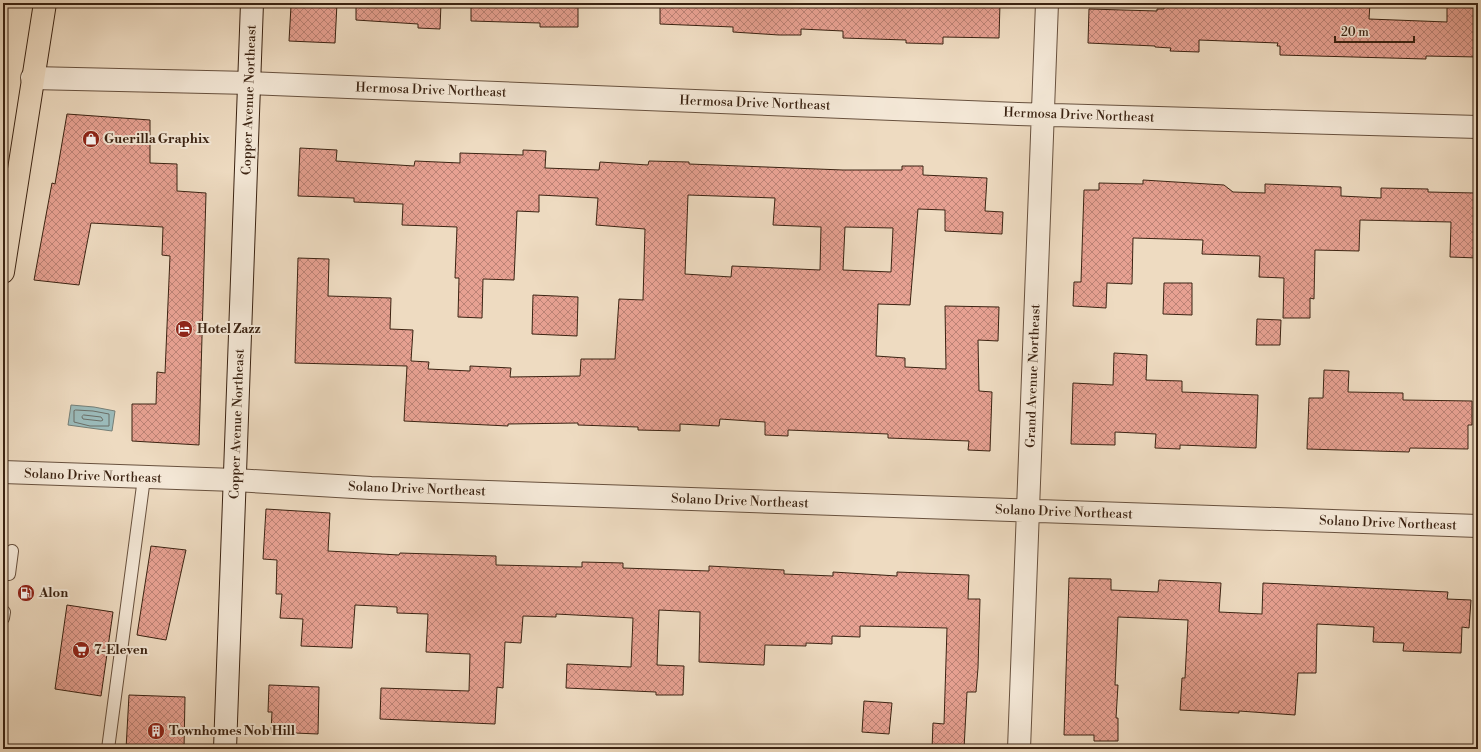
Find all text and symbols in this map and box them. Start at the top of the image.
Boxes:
scale bar [1335,18,1414,44]
street label: Copper Avenue Northeast [238,24,260,175]
text: 20 m [1341,25,1369,40]
street label: Hermosa Drive Northeast [355,79,507,101]
street label: Hermosa Drive Northeast [679,92,831,114]
street label: Hermosa Drive Northeast [1003,104,1155,126]
shop icon: Guerilla Graphix [81,129,101,149]
place label: Guerilla Graphix [104,131,210,147]
street label: Grand Avenue Northeast [1022,303,1044,448]
hotel icon: Hotel Zazz [174,319,194,339]
place label: Hotel Zazz [197,321,261,337]
street label: Copper Avenue Northeast [226,348,248,499]
street label: Solano Drive Northeast [24,466,162,486]
street label: Solano Drive Northeast [348,479,486,499]
street label: Solano Drive Northeast [671,491,809,511]
street label: Solano Drive Northeast [995,502,1133,522]
street label: Solano Drive Northeast [1319,513,1457,533]
fuel station icon: Alon [16,583,36,603]
place label: Alon [38,585,68,601]
supermarket icon: 7-Eleven [71,640,91,660]
place label: 7-Eleven [94,642,148,658]
building icon: Townhomes Nob Hill [146,721,166,741]
place label: Townhomes Nob Hill [169,723,296,739]

